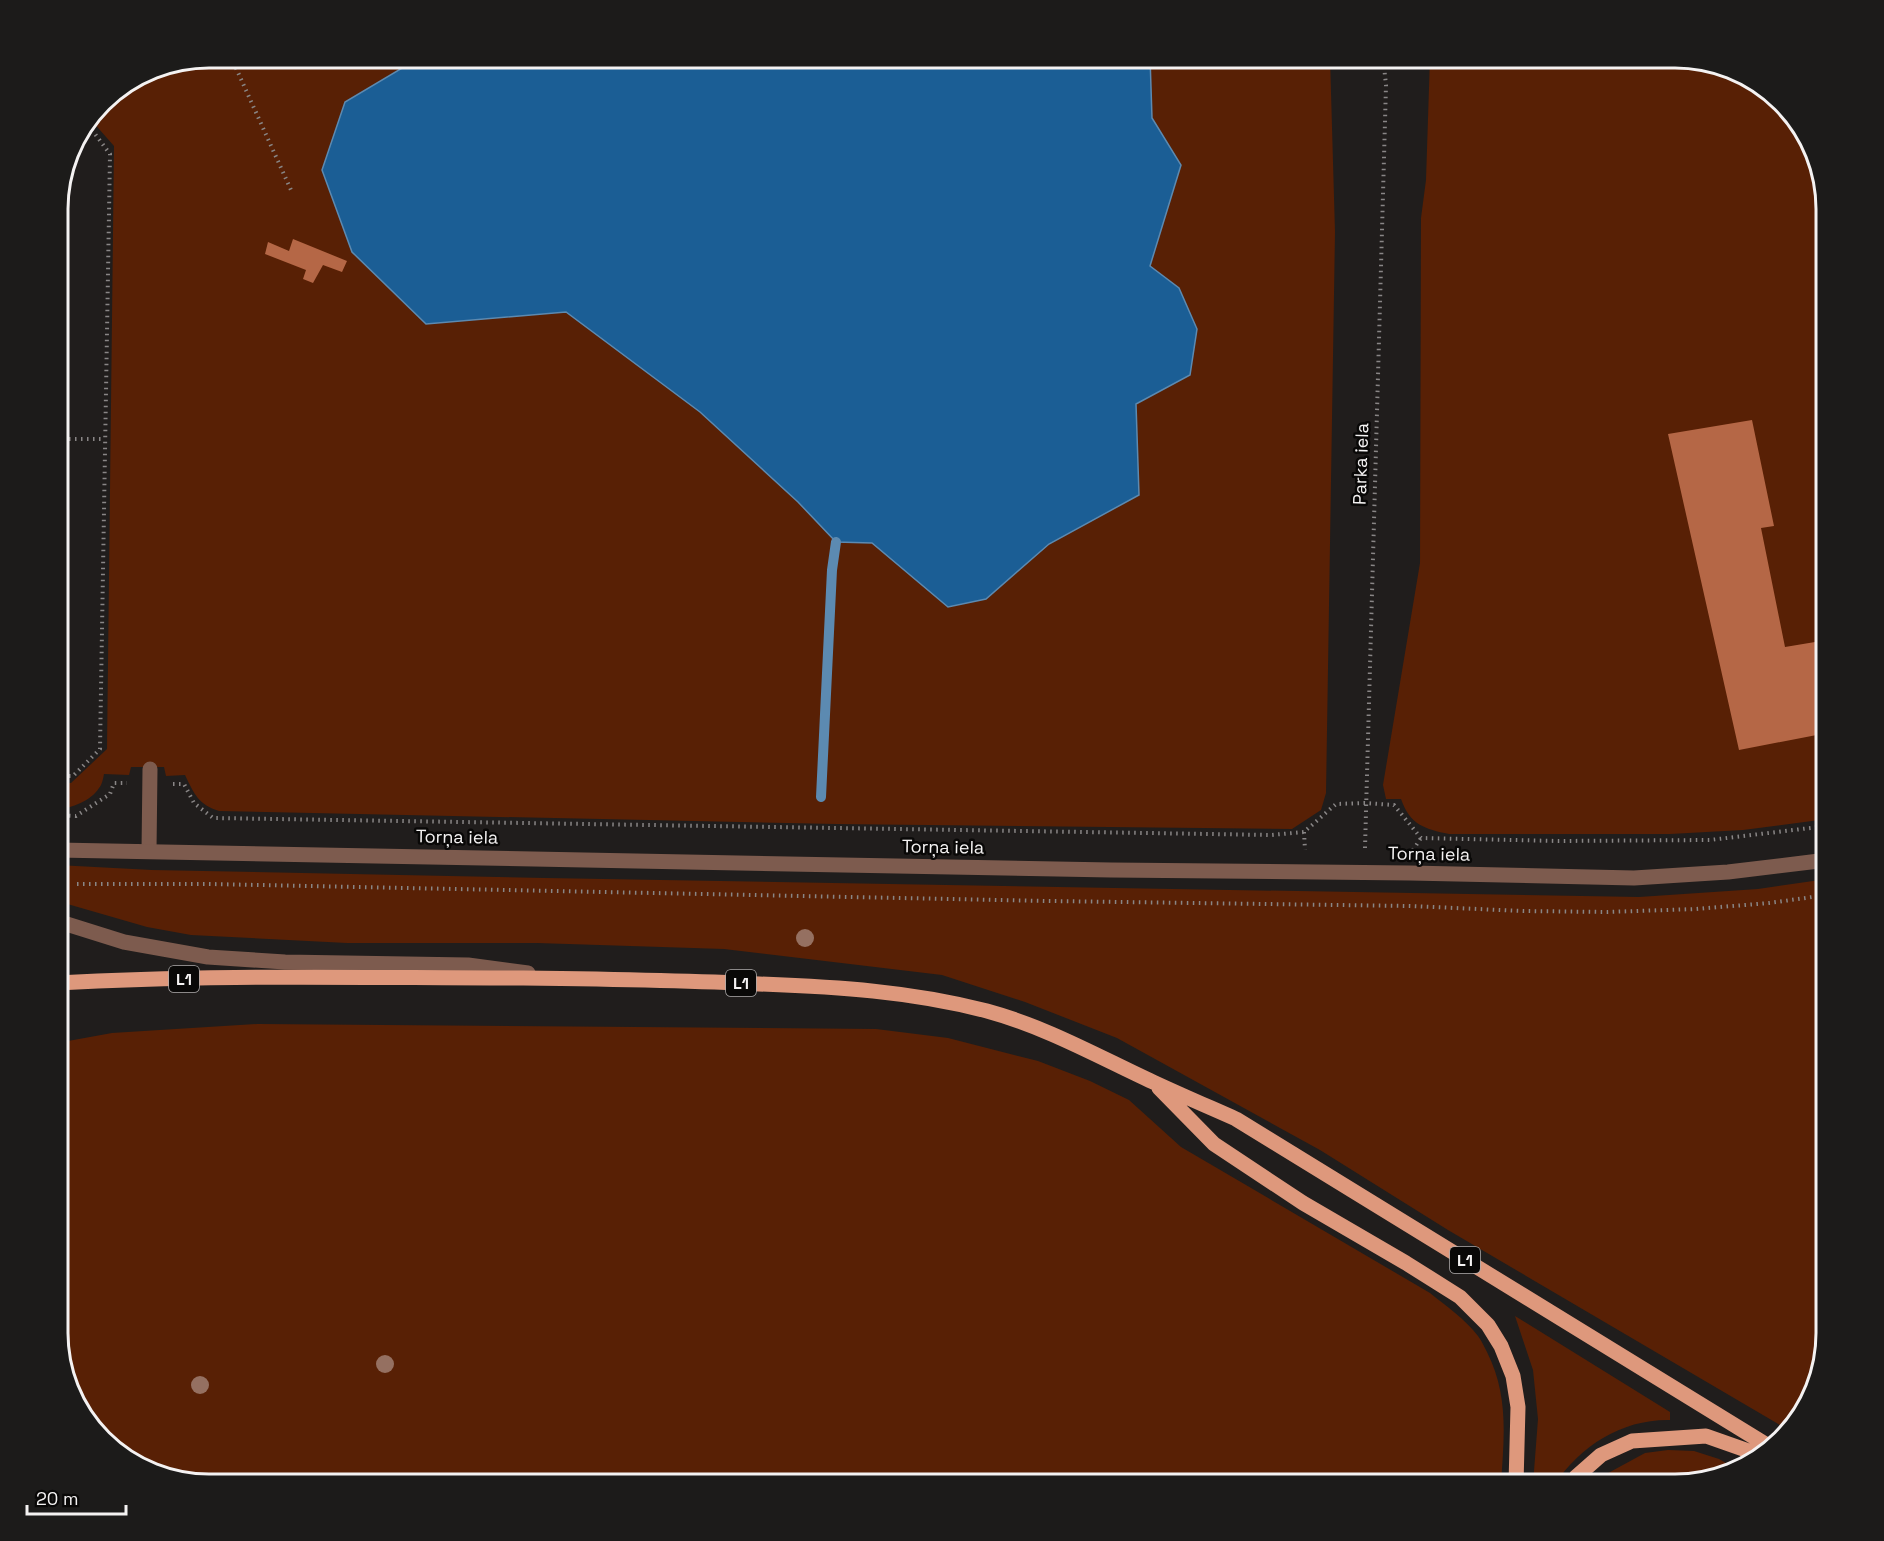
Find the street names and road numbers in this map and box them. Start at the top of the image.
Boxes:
street label: Parka iela [1348,423,1373,505]
street label: Torņa iela [416,824,498,849]
street label: Torņa iela [902,834,984,859]
street label: Torņa iela [1388,841,1470,866]
road number: L1 [169,966,199,992]
road number: L1 [726,970,756,996]
road number: L1 [1450,1247,1480,1273]

